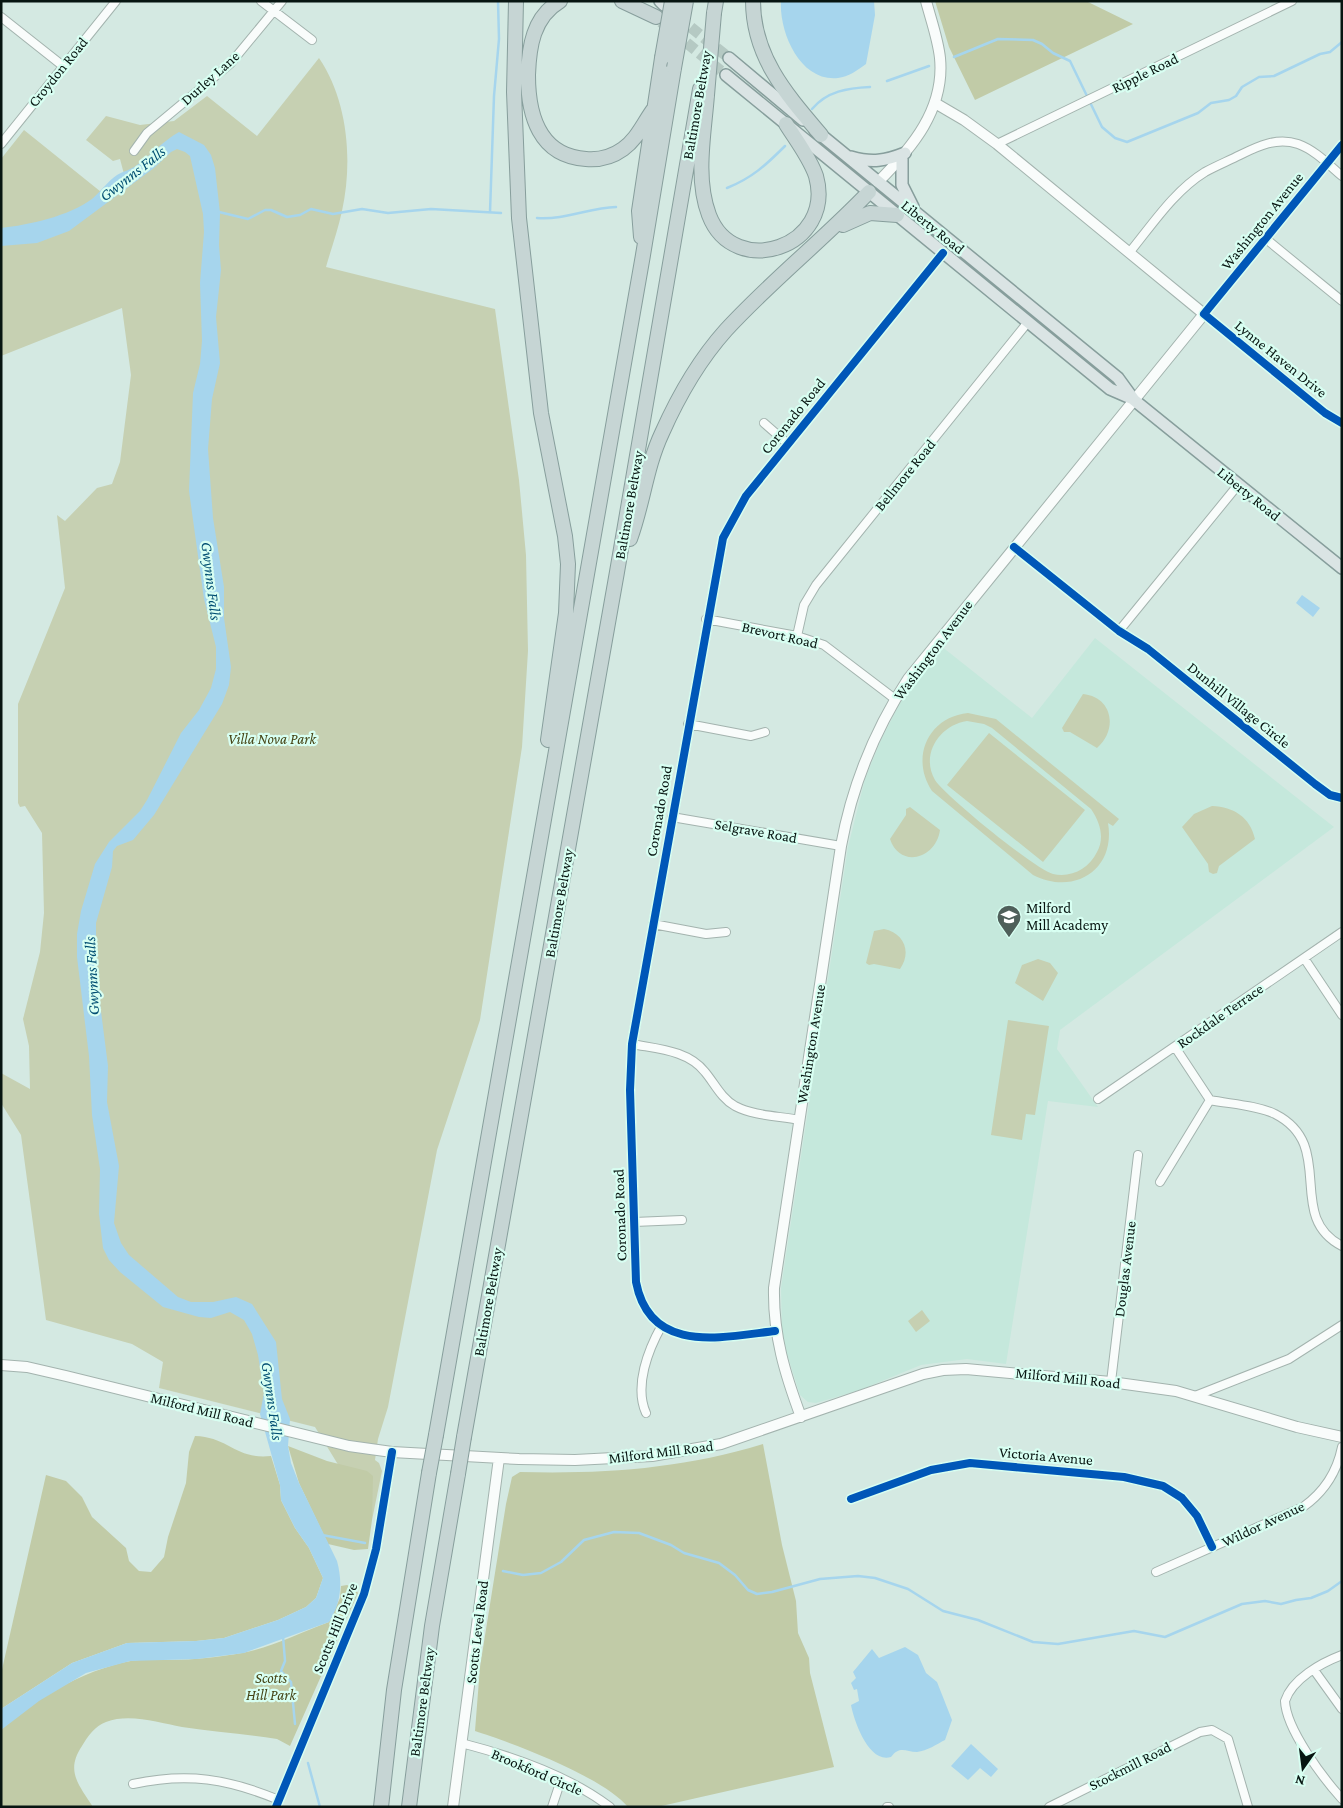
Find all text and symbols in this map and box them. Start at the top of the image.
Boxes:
street label: Croydon Road [25,34,92,111]
street label: Durley Lane [178,48,243,109]
street label: Baltimore Beltway [680,49,715,161]
street label: Ripple Road [1109,50,1181,97]
water label: Gwynns Falls [96,142,169,205]
street label: Washington Avenue [1218,169,1307,274]
street label: Liberty Road [898,197,968,258]
street label: Lynne Haven Drive [1231,317,1330,402]
street label: Coronado Road [758,375,828,457]
street label: Bellmore Road [871,436,939,514]
street label: Baltimore Beltway [612,449,647,561]
street label: Liberty Road [1214,464,1284,525]
water label: Gwynns Falls [197,541,225,621]
street label: Washington Avenue [890,597,977,704]
street label: Brevort Road [740,618,820,652]
street label: Dunhill Village Circle [1184,659,1294,752]
park label: Villa Nova Park [228,731,317,747]
street label: Coronado Road [643,764,675,858]
street label: Selgrave Road [713,816,799,847]
street label: Baltimore Beltway [542,847,577,959]
place label: Milford Mill Academy [1026,900,1108,934]
school or university icon: Milford Mill Academy [996,904,1022,938]
water label: Gwynns Falls [81,936,103,1016]
street label: Rockdale Terrace [1174,980,1266,1052]
street label: Washington Avenue [794,983,829,1105]
street label: Coronado Road [610,1169,630,1261]
street label: Douglas Avenue [1111,1220,1140,1318]
street label: Baltimore Beltway [471,1246,506,1358]
water label: Gwynns Falls [258,1361,286,1441]
street label: Milford Mill Road [1015,1365,1121,1391]
street label: Milford Mill Road [149,1389,255,1431]
street label: Milford Mill Road [608,1438,714,1466]
street label: Victoria Avenue [998,1444,1094,1468]
street label: Wildor Avenue [1219,1498,1307,1550]
street label: Scotts Level Road [463,1579,491,1684]
street label: Scotts Hill Drive [310,1580,361,1676]
street label: Baltimore Beltway [406,1646,439,1758]
park label: Scotts Hill Park [246,1670,297,1703]
street label: Stockmill Road [1086,1738,1174,1793]
north arrow [1278,1743,1328,1793]
street label: Brookford Circle [489,1746,585,1799]
text: N [1293,1772,1306,1790]

